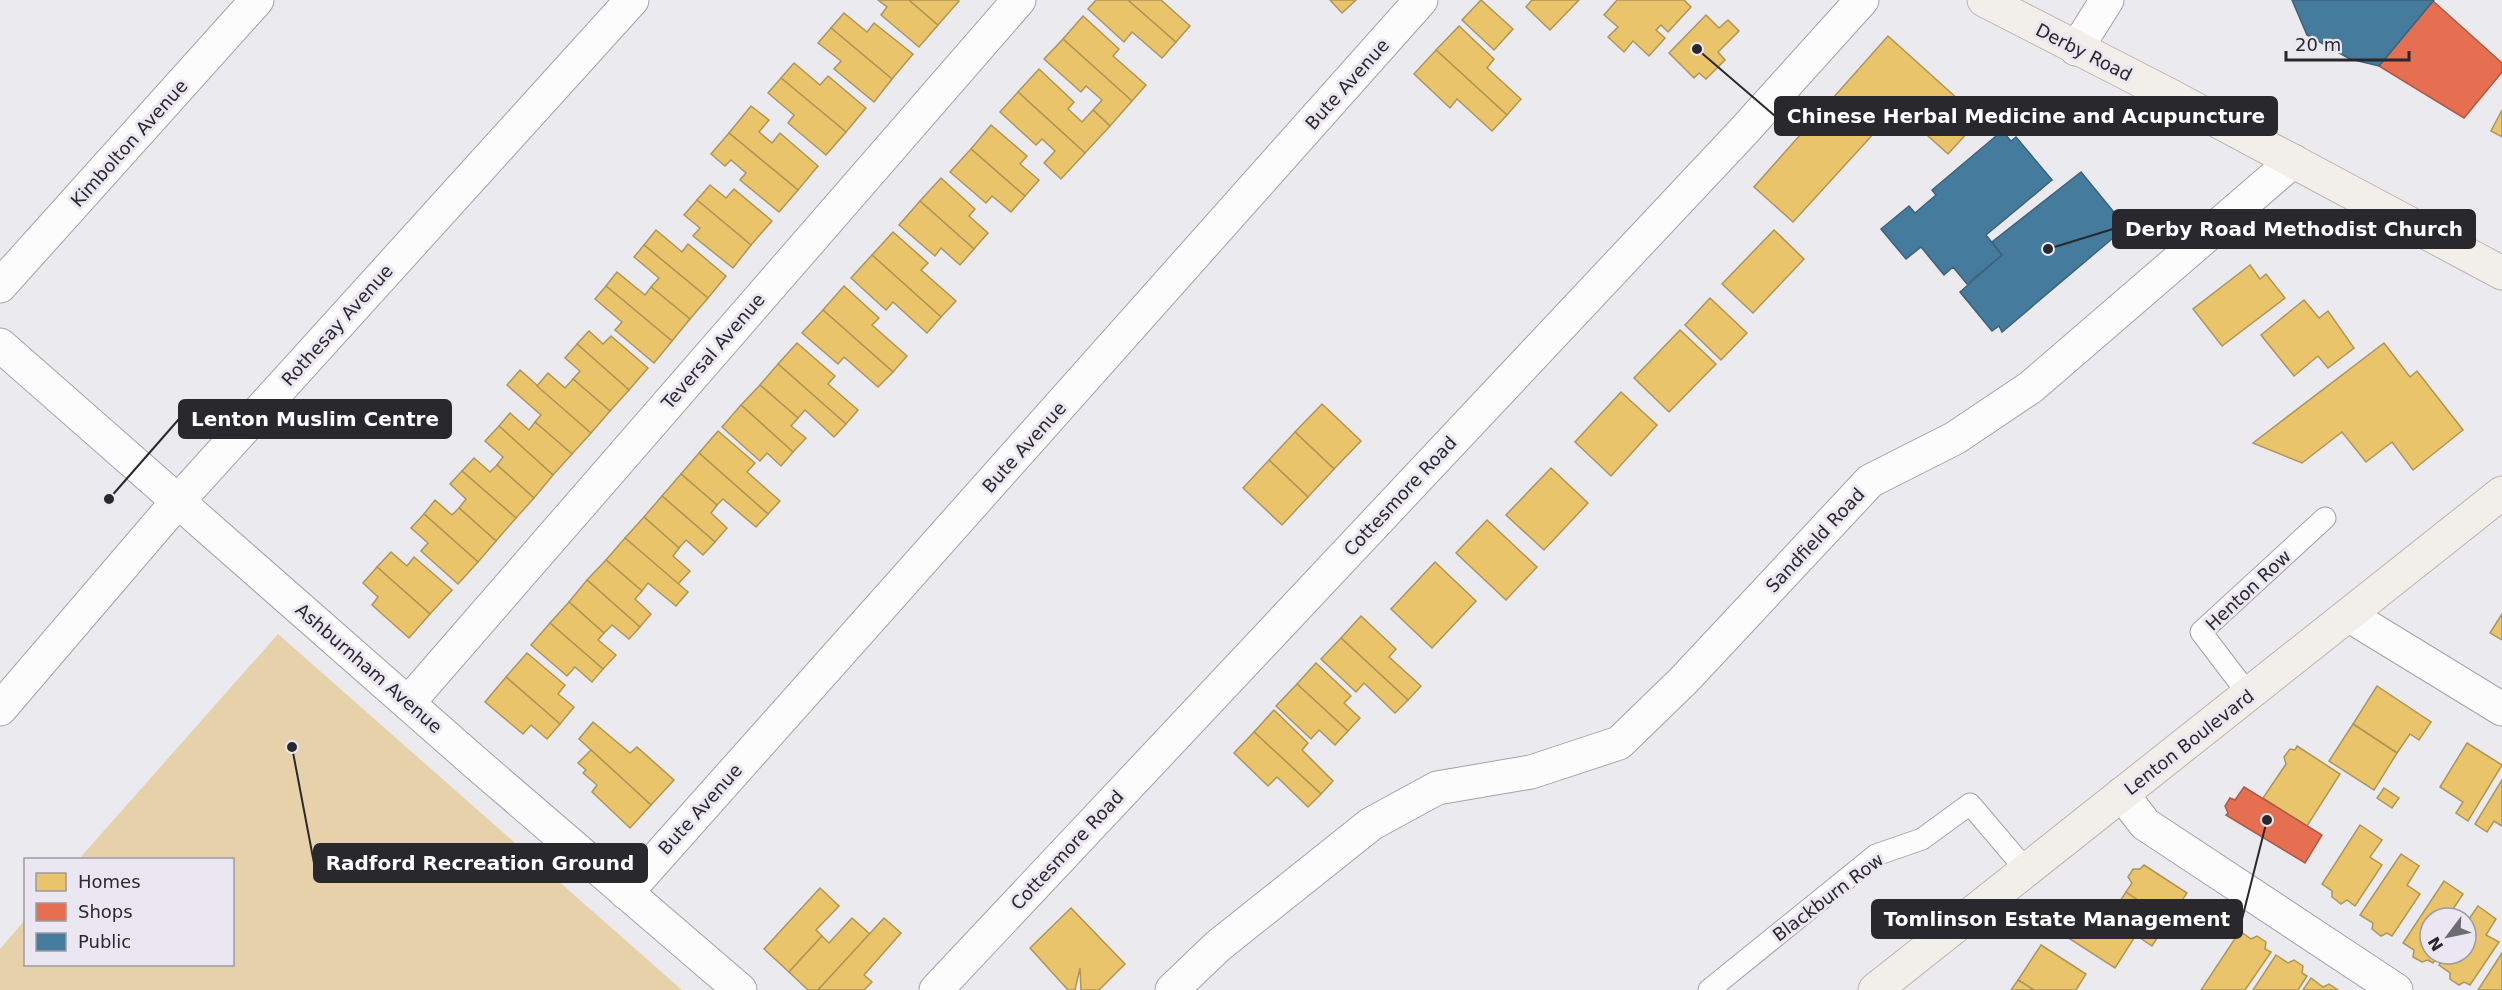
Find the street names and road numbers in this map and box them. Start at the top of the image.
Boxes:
street label: Derby Road [2032,19,2136,85]
street label: Bute Avenue [1301,34,1393,134]
street label: Kimbolton Avenue [66,75,192,211]
street label: Rothesay Avenue [277,260,397,390]
street label: Teversal Avenue [656,289,769,414]
street label: Bute Avenue [978,397,1070,497]
street label: Cottesmore Road [1339,432,1461,560]
street label: Sandfield Road [1761,483,1869,597]
street label: Henton Row [2201,545,2295,635]
street label: Ashburnham Avenue [292,599,446,737]
street label: Lenton Boulevard [2120,685,2258,799]
street label: Bute Avenue [654,759,746,859]
street label: Cottesmore Road [1006,786,1128,914]
street label: Blackburn Row [1768,849,1888,945]

